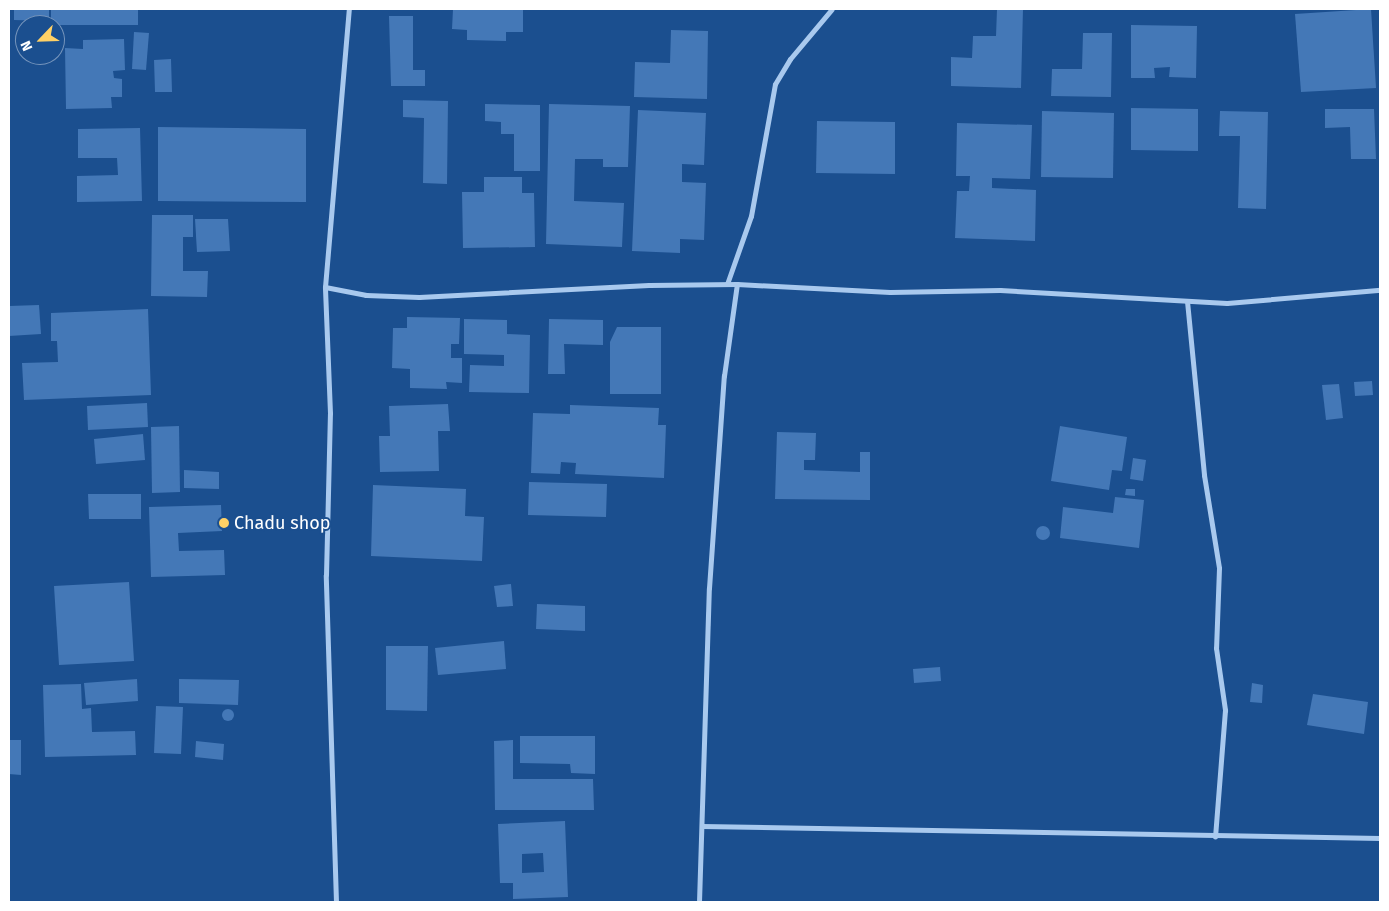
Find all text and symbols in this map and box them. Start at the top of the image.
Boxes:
north arrow [15,15,65,65]
text: N [17,38,36,54]
place label: Chadu shop [234,512,330,534]
marker: Chadu shop [218,517,230,529]

